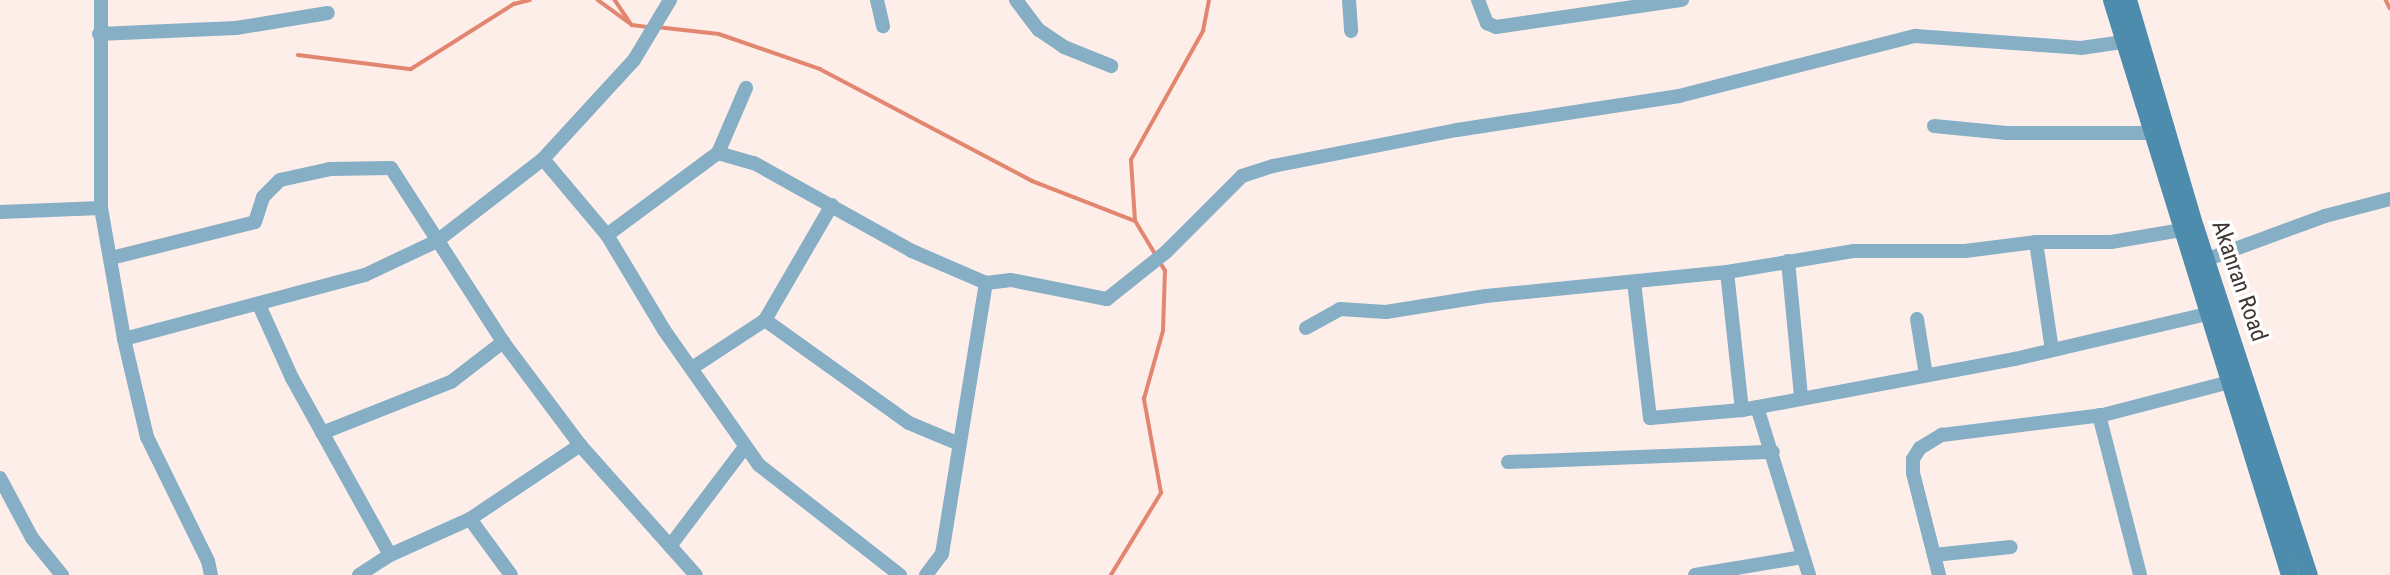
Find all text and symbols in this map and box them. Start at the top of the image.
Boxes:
street label: Akanran Road [2205,217,2273,345]

